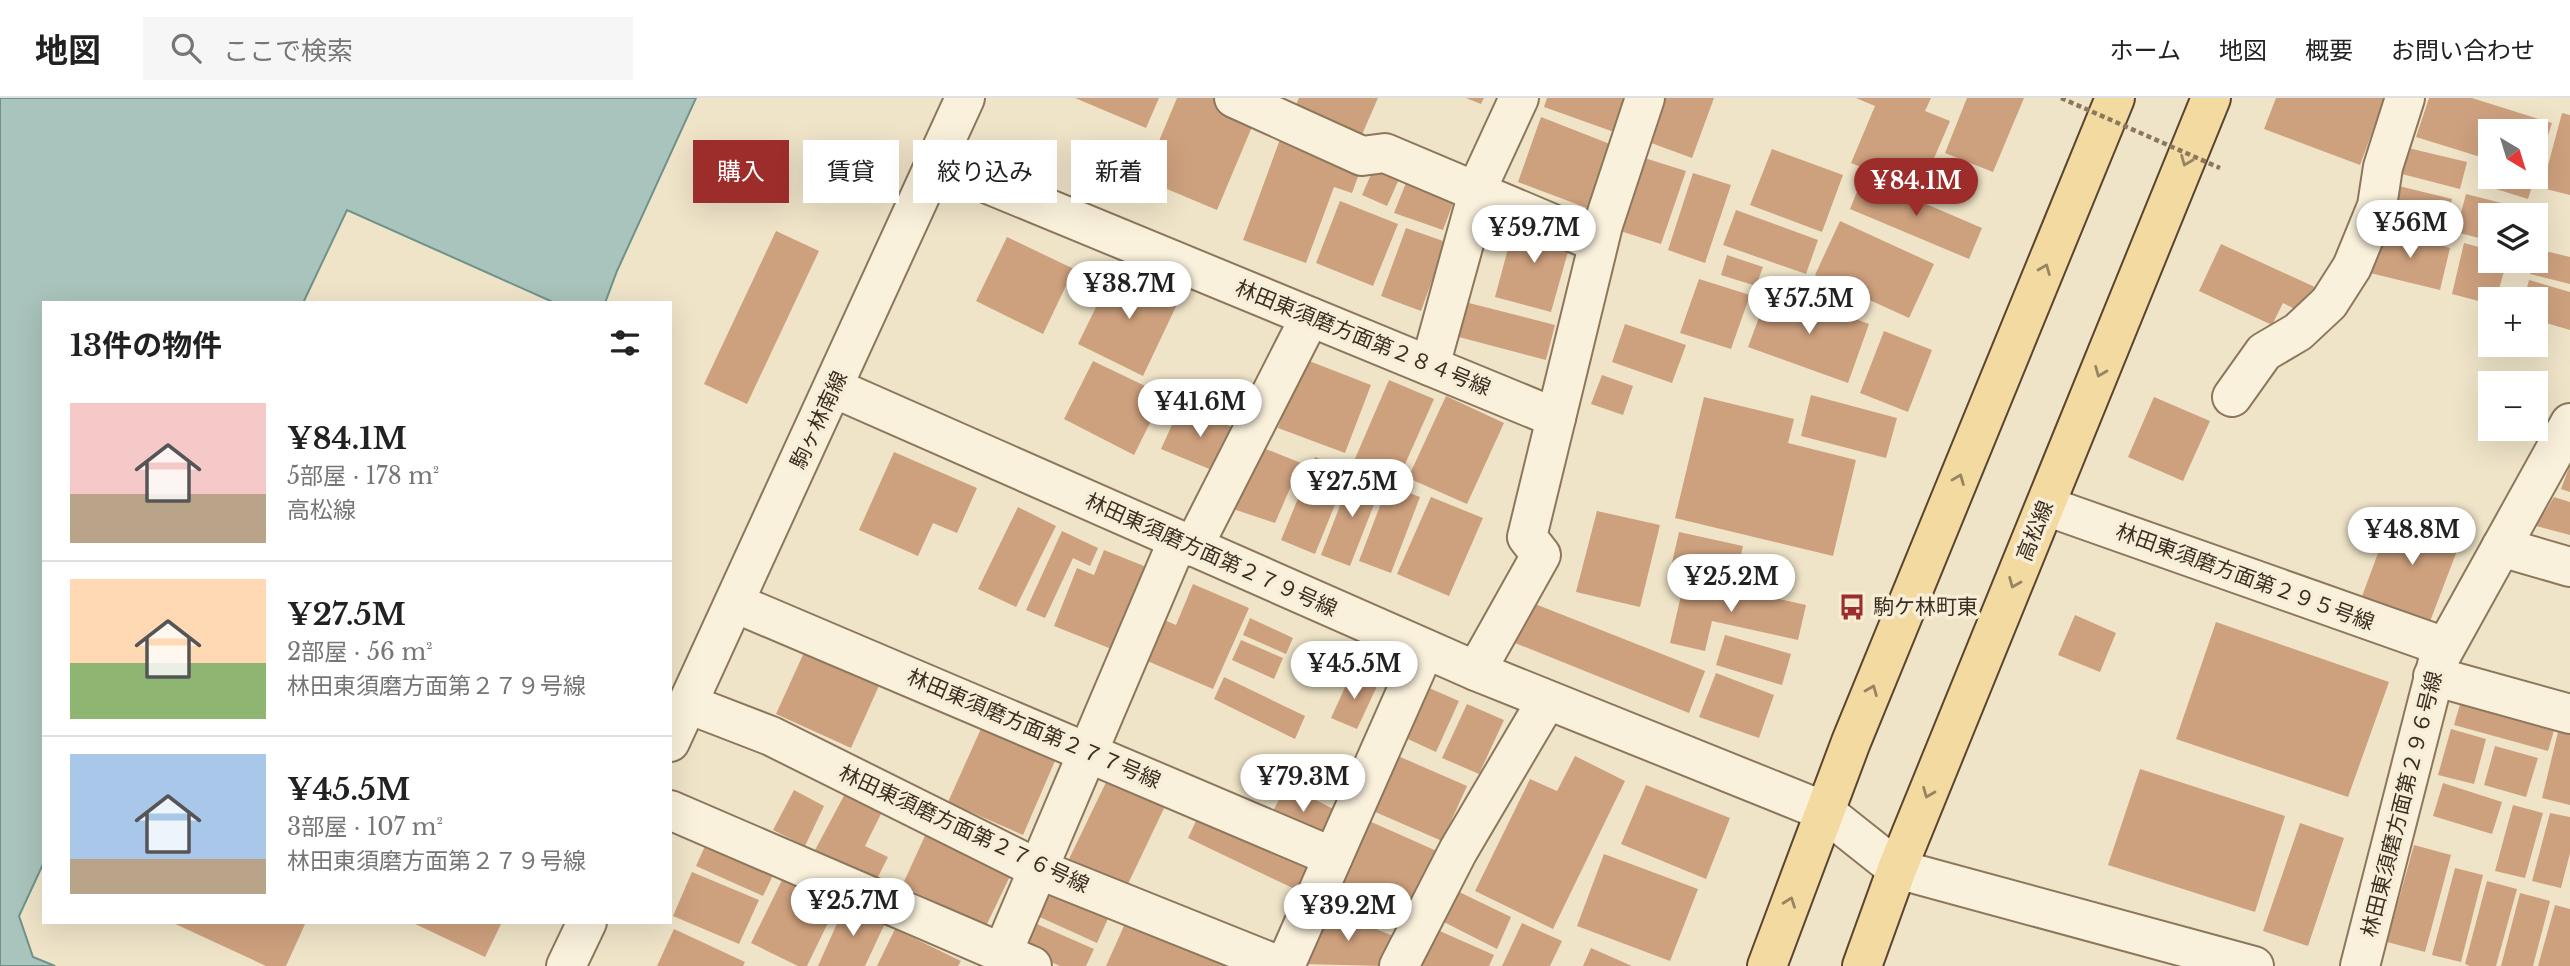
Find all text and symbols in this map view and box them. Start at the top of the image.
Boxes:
search box [143,17,633,80]
icon: search [167,29,205,67]
text: 地図 [35,30,101,71]
text: ここで検索 [223,35,353,67]
text: ホーム [2110,36,2181,65]
text: 地図 [2219,36,2267,65]
text: 概要 [2305,36,2353,65]
text: お問い合わせ [2391,36,2535,65]
north arrow [2478,119,2548,189]
map controls [2478,119,2548,441]
chip: 購入 [693,140,789,203]
chip: 賃貸 [803,140,899,203]
chip: 絞り込み [913,140,1057,203]
chip: 新着 [1071,140,1167,203]
one-way arrow [2180,155,2194,167]
pin: ¥84.1M [1859,158,1973,218]
text: ¥84.1M [1870,167,1962,195]
pin: ¥56M [2369,200,2451,260]
button: layers [2478,203,2548,273]
pin: ¥59.7M [1477,206,1591,265]
text: ¥56M [2372,209,2448,237]
text: ¥59.7M [1488,214,1580,242]
pin: ¥38.7M [1072,262,1186,321]
one-way arrow [2037,263,2051,276]
text: ¥38.7M [1083,270,1176,298]
street label: 林田東須磨方面第２８４号線 [1232,275,1494,401]
pin: ¥57.5M [1752,276,1866,336]
text: ¥57.5M [1764,285,1854,313]
button: + [2478,287,2548,357]
icon: filters [606,324,644,362]
text: 13件の物件 [70,327,222,364]
one-way arrow [2094,365,2108,377]
street label: 駒ヶ林南線 [785,367,853,473]
button: − [2478,371,2548,441]
pin: ¥41.6M [1143,380,1257,439]
text: ¥41.6M [1154,388,1246,416]
text: ¥84.1M [287,420,407,457]
icon: home [126,431,210,515]
pin: ¥27.5M [1295,460,1409,519]
text: 5部屋 · 178 m² [287,462,439,490]
text: ¥27.5M [1306,468,1398,496]
one-way arrow [1950,474,1964,486]
street label: 林田東須磨方面第２７９号線 [1081,488,1341,622]
text: 高松線 [287,496,356,524]
street label: 高松線 [2011,497,2059,565]
pin: ¥48.8M [2355,508,2469,567]
text: ¥48.8M [2364,516,2460,544]
street label: 林田東須磨方面第２９５号線 [2112,518,2378,636]
pin: ¥25.2M [1674,554,1788,614]
text: ¥25.2M [1683,563,1779,591]
one-way arrow [2009,576,2023,588]
bus stop icon: 駒ケ林町東 [1837,592,1867,622]
place label: 駒ケ林町東 [1873,594,1978,620]
text: ¥27.5M [287,596,406,633]
icon: home [126,607,210,691]
text: 2部屋 · 56 m² [287,638,433,666]
pin: ¥45.5M [1297,642,1411,701]
text: ¥45.5M [1307,650,1401,678]
street label: 林田東須磨方面第２７７号線 [903,664,1165,794]
street label: 林田東須磨方面第２９６号線 [2356,668,2448,940]
text: 林田東須磨方面第２７９号線 [287,672,586,700]
one-way arrow [1864,684,1878,696]
pin: ¥79.3M [1246,754,1360,814]
street label: 林田東須磨方面第２７６号線 [835,760,1093,898]
text: ¥79.3M [1256,763,1350,791]
text: ¥45.5M [287,771,410,808]
icon: home [126,782,210,866]
one-way arrow [1922,786,1936,799]
text: 3部屋 · 107 m² [287,813,443,841]
text: 林田東須磨方面第２７９号線 [287,847,586,875]
pin: ¥25.7M [796,878,910,938]
pin: ¥39.2M [1291,884,1405,943]
text: ¥25.7M [807,887,899,915]
text: ¥39.2M [1300,892,1396,920]
one-way arrow [1782,896,1796,908]

